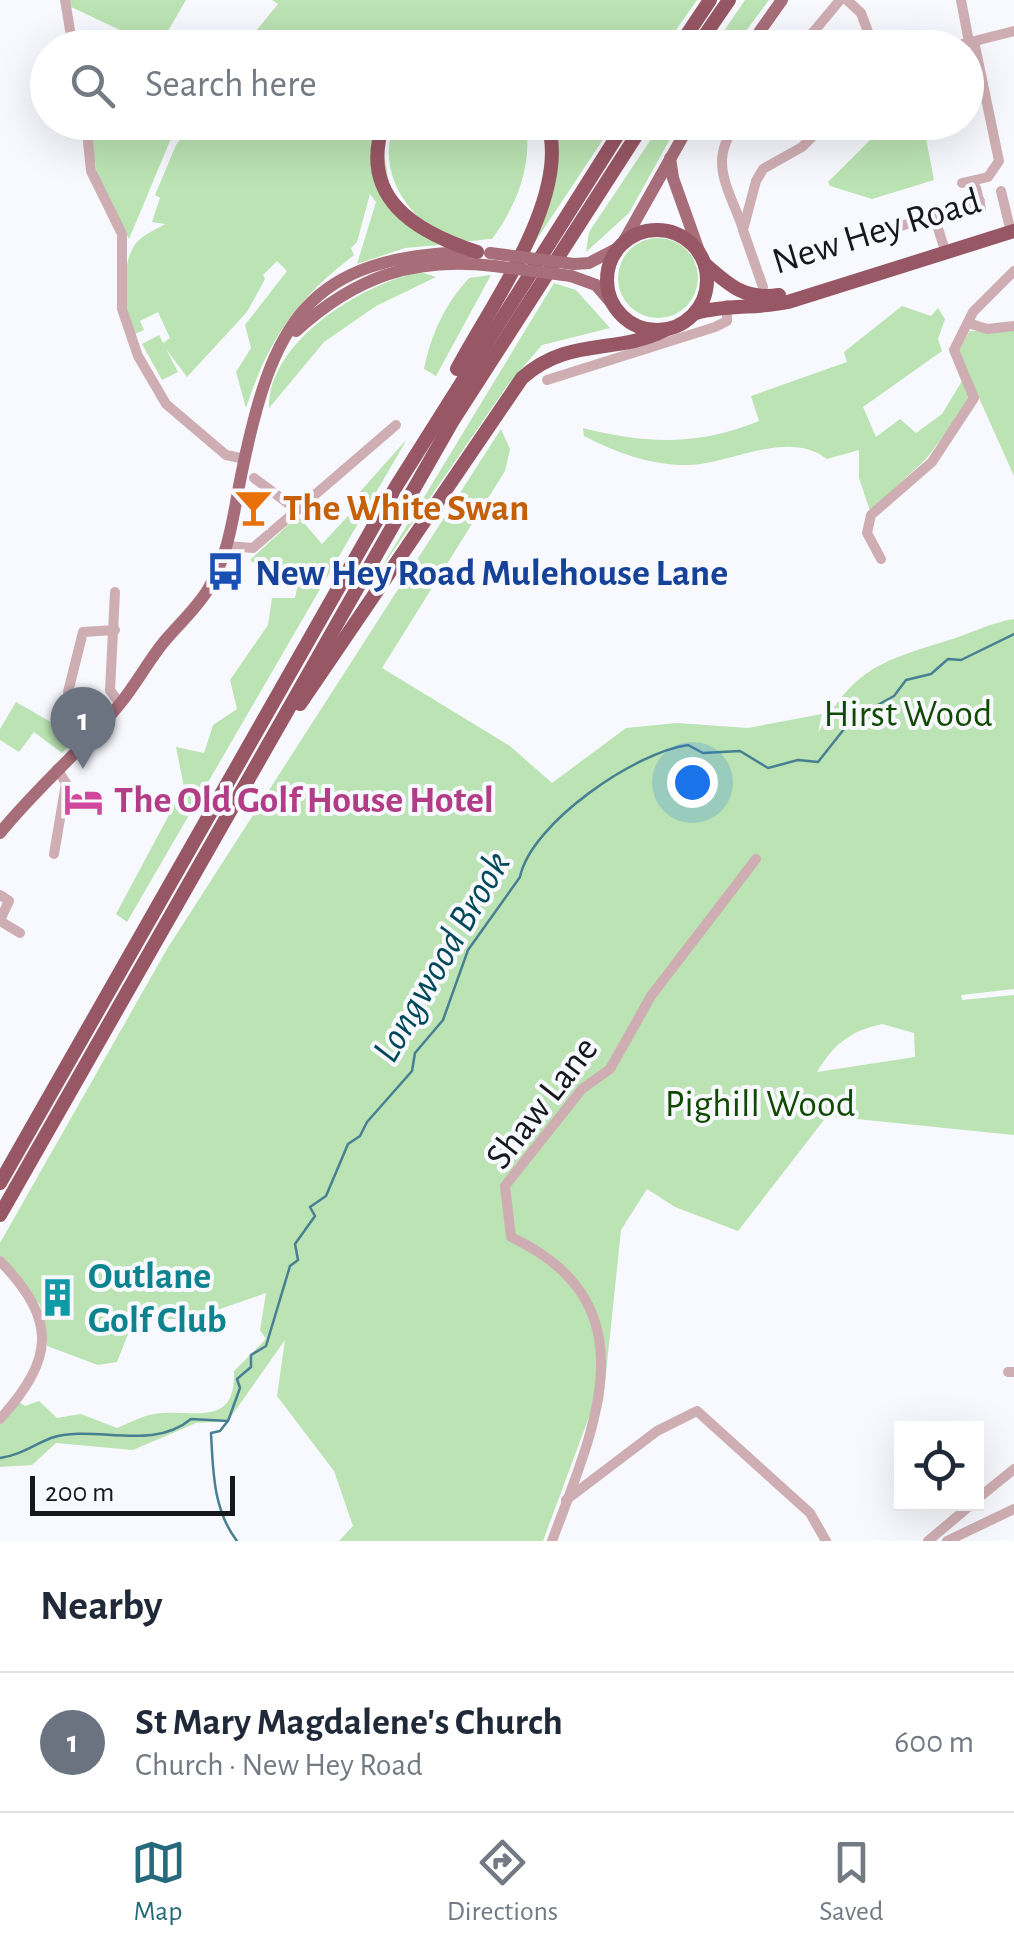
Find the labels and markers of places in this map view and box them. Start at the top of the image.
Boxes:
bar icon: The White Swan [232,486,274,528]
place label: The White Swan [283,490,529,528]
bus stop icon: New Hey Road Mulehouse Lane [204,551,246,593]
place label: New Hey Road Mulehouse Lane [255,555,728,593]
pin: 1 [51,686,116,769]
hotel icon: The Old Golf House Hotel [63,778,105,820]
place label: The Old Golf House Hotel [114,782,494,820]
place label: Outlane Golf Club [88,1258,227,1340]
building icon: Outlane Golf Club [37,1276,79,1318]

